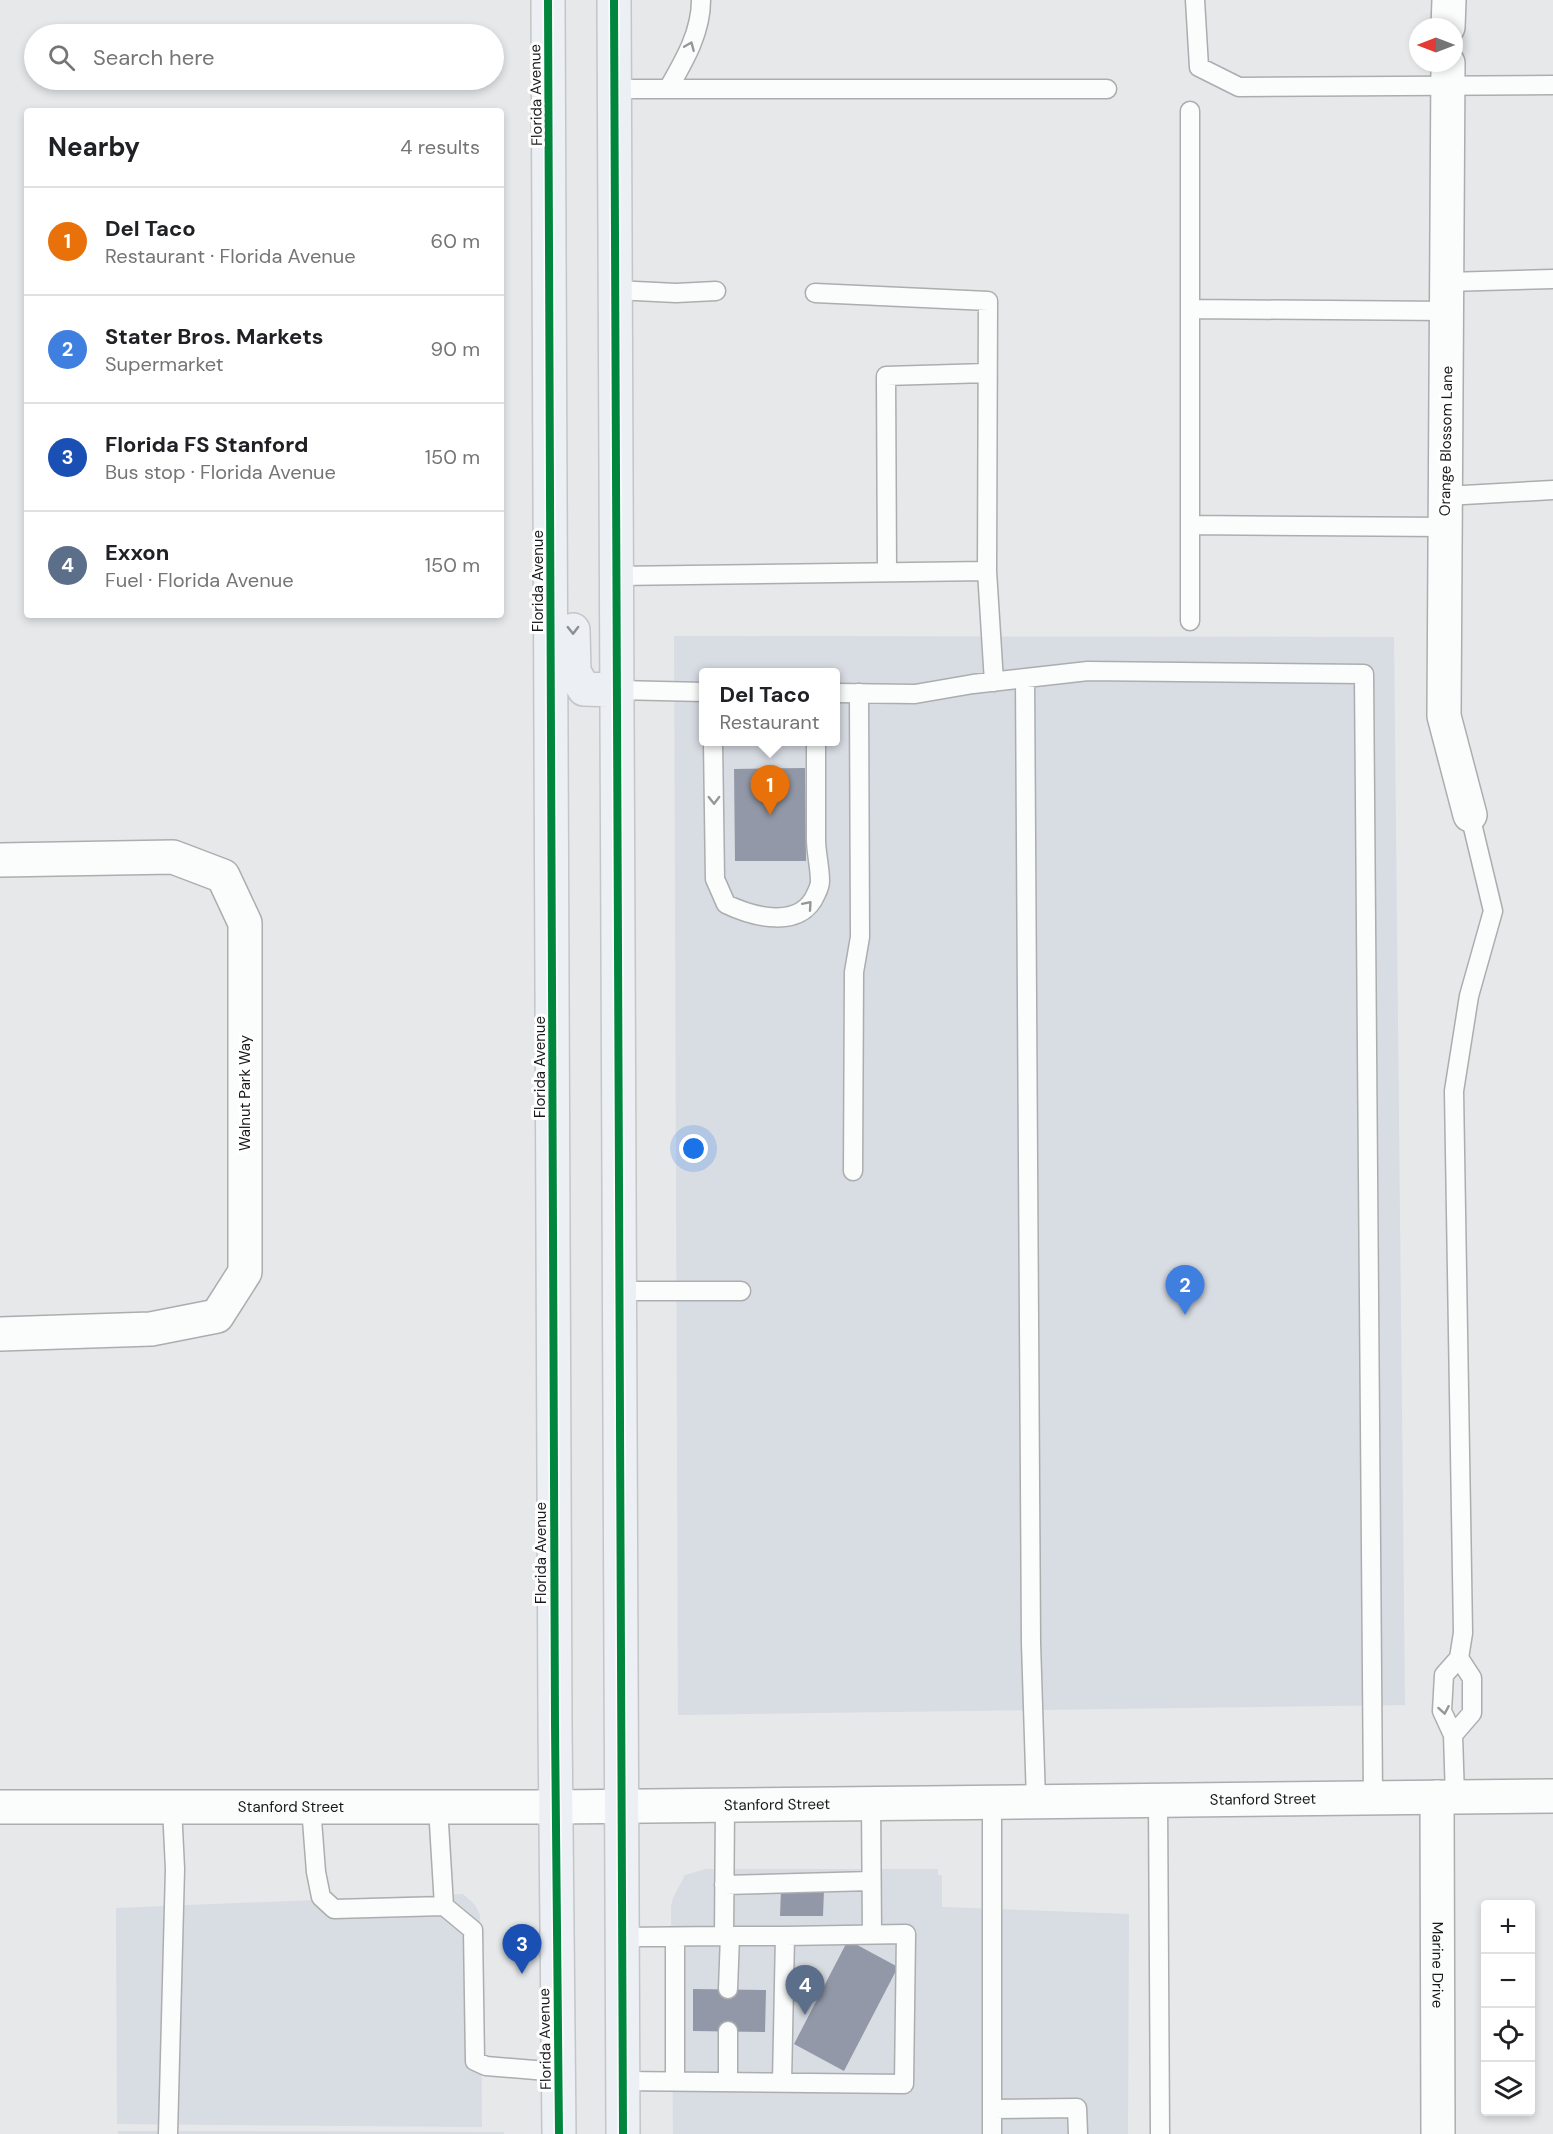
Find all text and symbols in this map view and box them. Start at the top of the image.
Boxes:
north arrow [1409,18,1463,72]
search box [24,24,504,90]
icon: search [45,41,78,74]
one-way arrow [683,42,695,53]
text: Search here [93,43,214,72]
street label: Florida Avenue [525,44,547,146]
text: Nearby [48,130,140,164]
text: 4 results [400,134,480,160]
text: Del Taco [105,214,196,243]
text: 1 [64,228,71,254]
text: 60 m [431,228,480,254]
text: Restaurant · Florida Avenue [105,243,356,269]
text: Stater Bros. Markets [105,322,323,351]
text: 2 [62,336,73,362]
text: 90 m [431,336,480,362]
text: Supermarket [105,351,224,377]
street label: Orange Blossom Lane [1435,366,1457,516]
text: Florida FS Stanford [105,430,308,459]
text: 3 [61,444,74,470]
text: 150 m [425,444,480,470]
text: Bus stop · Florida Avenue [105,459,336,485]
street label: Florida Avenue [528,530,548,632]
text: Exxon [105,538,169,567]
text: 4 [61,552,74,578]
text: 150 m [425,552,480,578]
text: Fuel · Florida Avenue [105,567,294,593]
one-way arrow [567,625,579,634]
popup [699,668,840,746]
text: Del Taco [719,680,810,709]
text: Restaurant [719,709,820,735]
pin: 1 [750,766,790,815]
one-way arrow [708,795,720,804]
one-way arrow [801,901,812,911]
street label: Florida Avenue [530,1016,550,1118]
street label: Walnut Park Way [235,1034,255,1151]
your location [679,1134,708,1163]
pin: 2 [1166,1266,1204,1315]
street label: Florida Avenue [531,1502,551,1604]
one-way arrow [1437,1705,1450,1715]
street label: Stanford Street [1210,1789,1316,1810]
street label: Stanford Street [724,1794,830,1815]
street label: Stanford Street [238,1797,344,1817]
map controls [1481,1900,1535,2116]
button: + [1481,1900,1535,1954]
street label: Marine Drive [1427,1922,1448,2008]
pin: 3 [502,1924,542,1974]
button: − [1481,1954,1535,2008]
pin: 4 [786,1966,824,2015]
street label: Florida Avenue [534,1988,556,2090]
button: locate [1481,2008,1535,2062]
button: layers [1481,2062,1535,2116]

